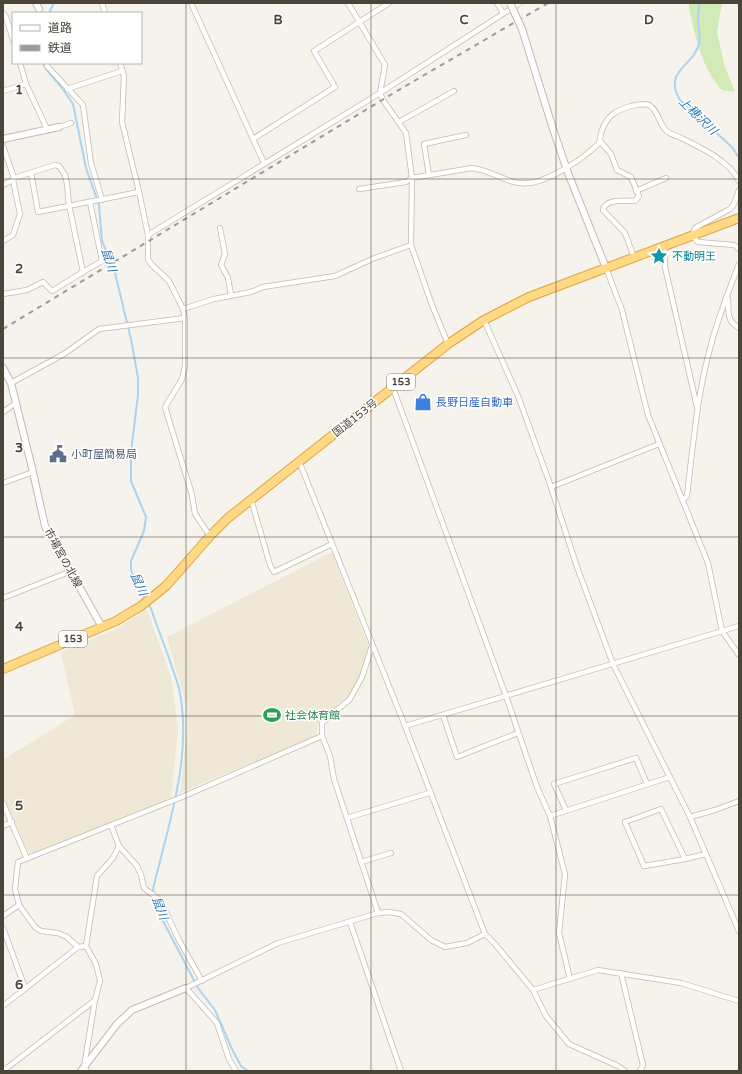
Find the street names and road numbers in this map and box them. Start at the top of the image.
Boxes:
road number: 153 [387,374,415,390]
street label: 国道153号 [330,396,380,440]
street label: 市場宮の北線 [41,526,85,590]
road number: 153 [59,631,87,647]

